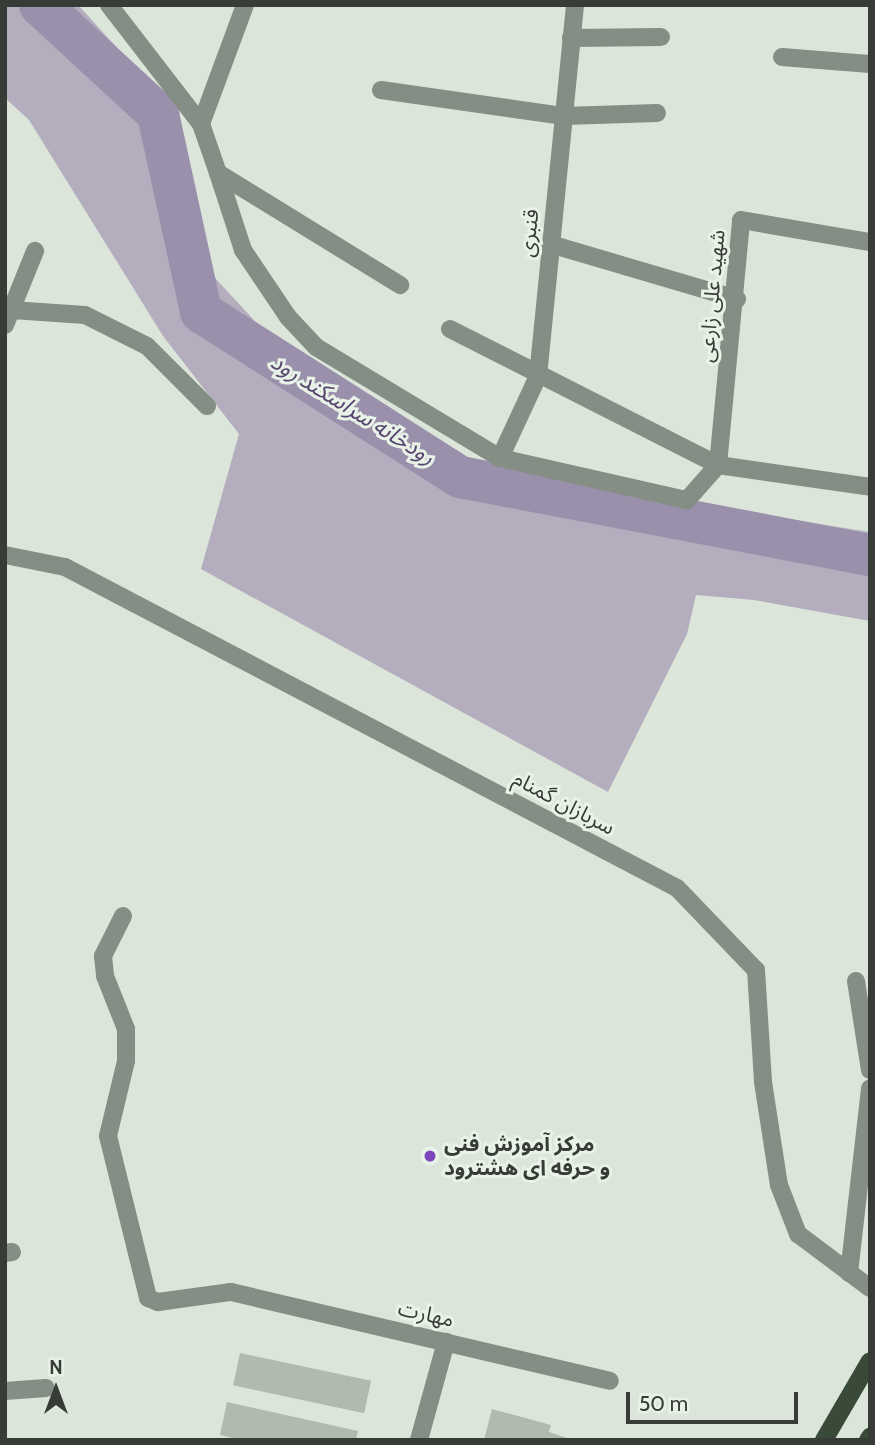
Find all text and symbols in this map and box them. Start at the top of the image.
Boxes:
street label: قنبری [514,208,544,258]
street label: شهيد علی زارعی [694,229,730,363]
water label: رودخانه سراسکند رود [266,347,440,471]
street label: سربازان گمنام [509,766,619,840]
place label: مرکز آموزش فنی و حرفه ای هشترود [444,1131,610,1181]
marker: مرکز آموزش فنی و حرفه ای هشترود [422,1148,438,1164]
street label: مهارت [396,1295,456,1333]
north arrow [21,1354,91,1424]
text: N [49,1356,63,1379]
scale bar [630,1378,802,1422]
text: 50 m [639,1391,688,1416]

